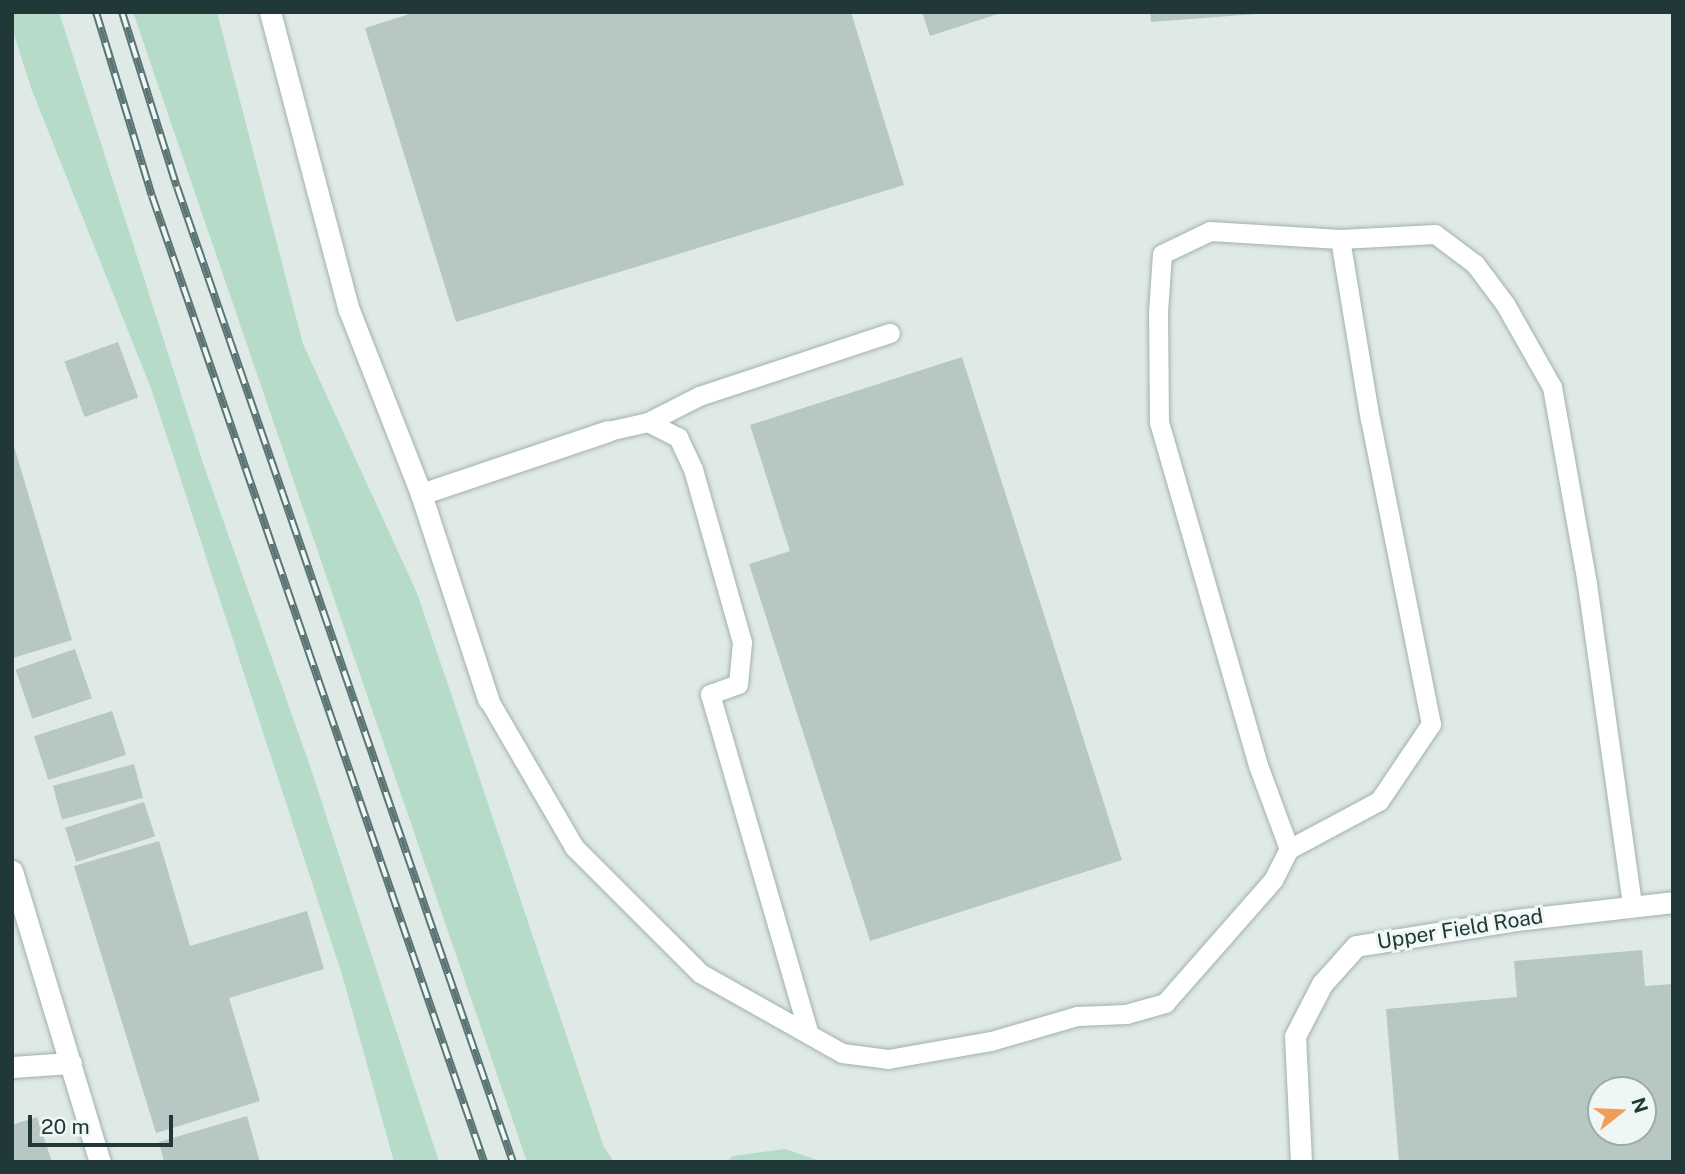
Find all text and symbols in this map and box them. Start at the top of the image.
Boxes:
street label: Upper Field Road [1375,903,1545,955]
north arrow [1587,1076,1657,1146]
text: N [1627,1095,1653,1116]
scale bar [32,1100,177,1144]
text: 20 m [41,1114,90,1139]

